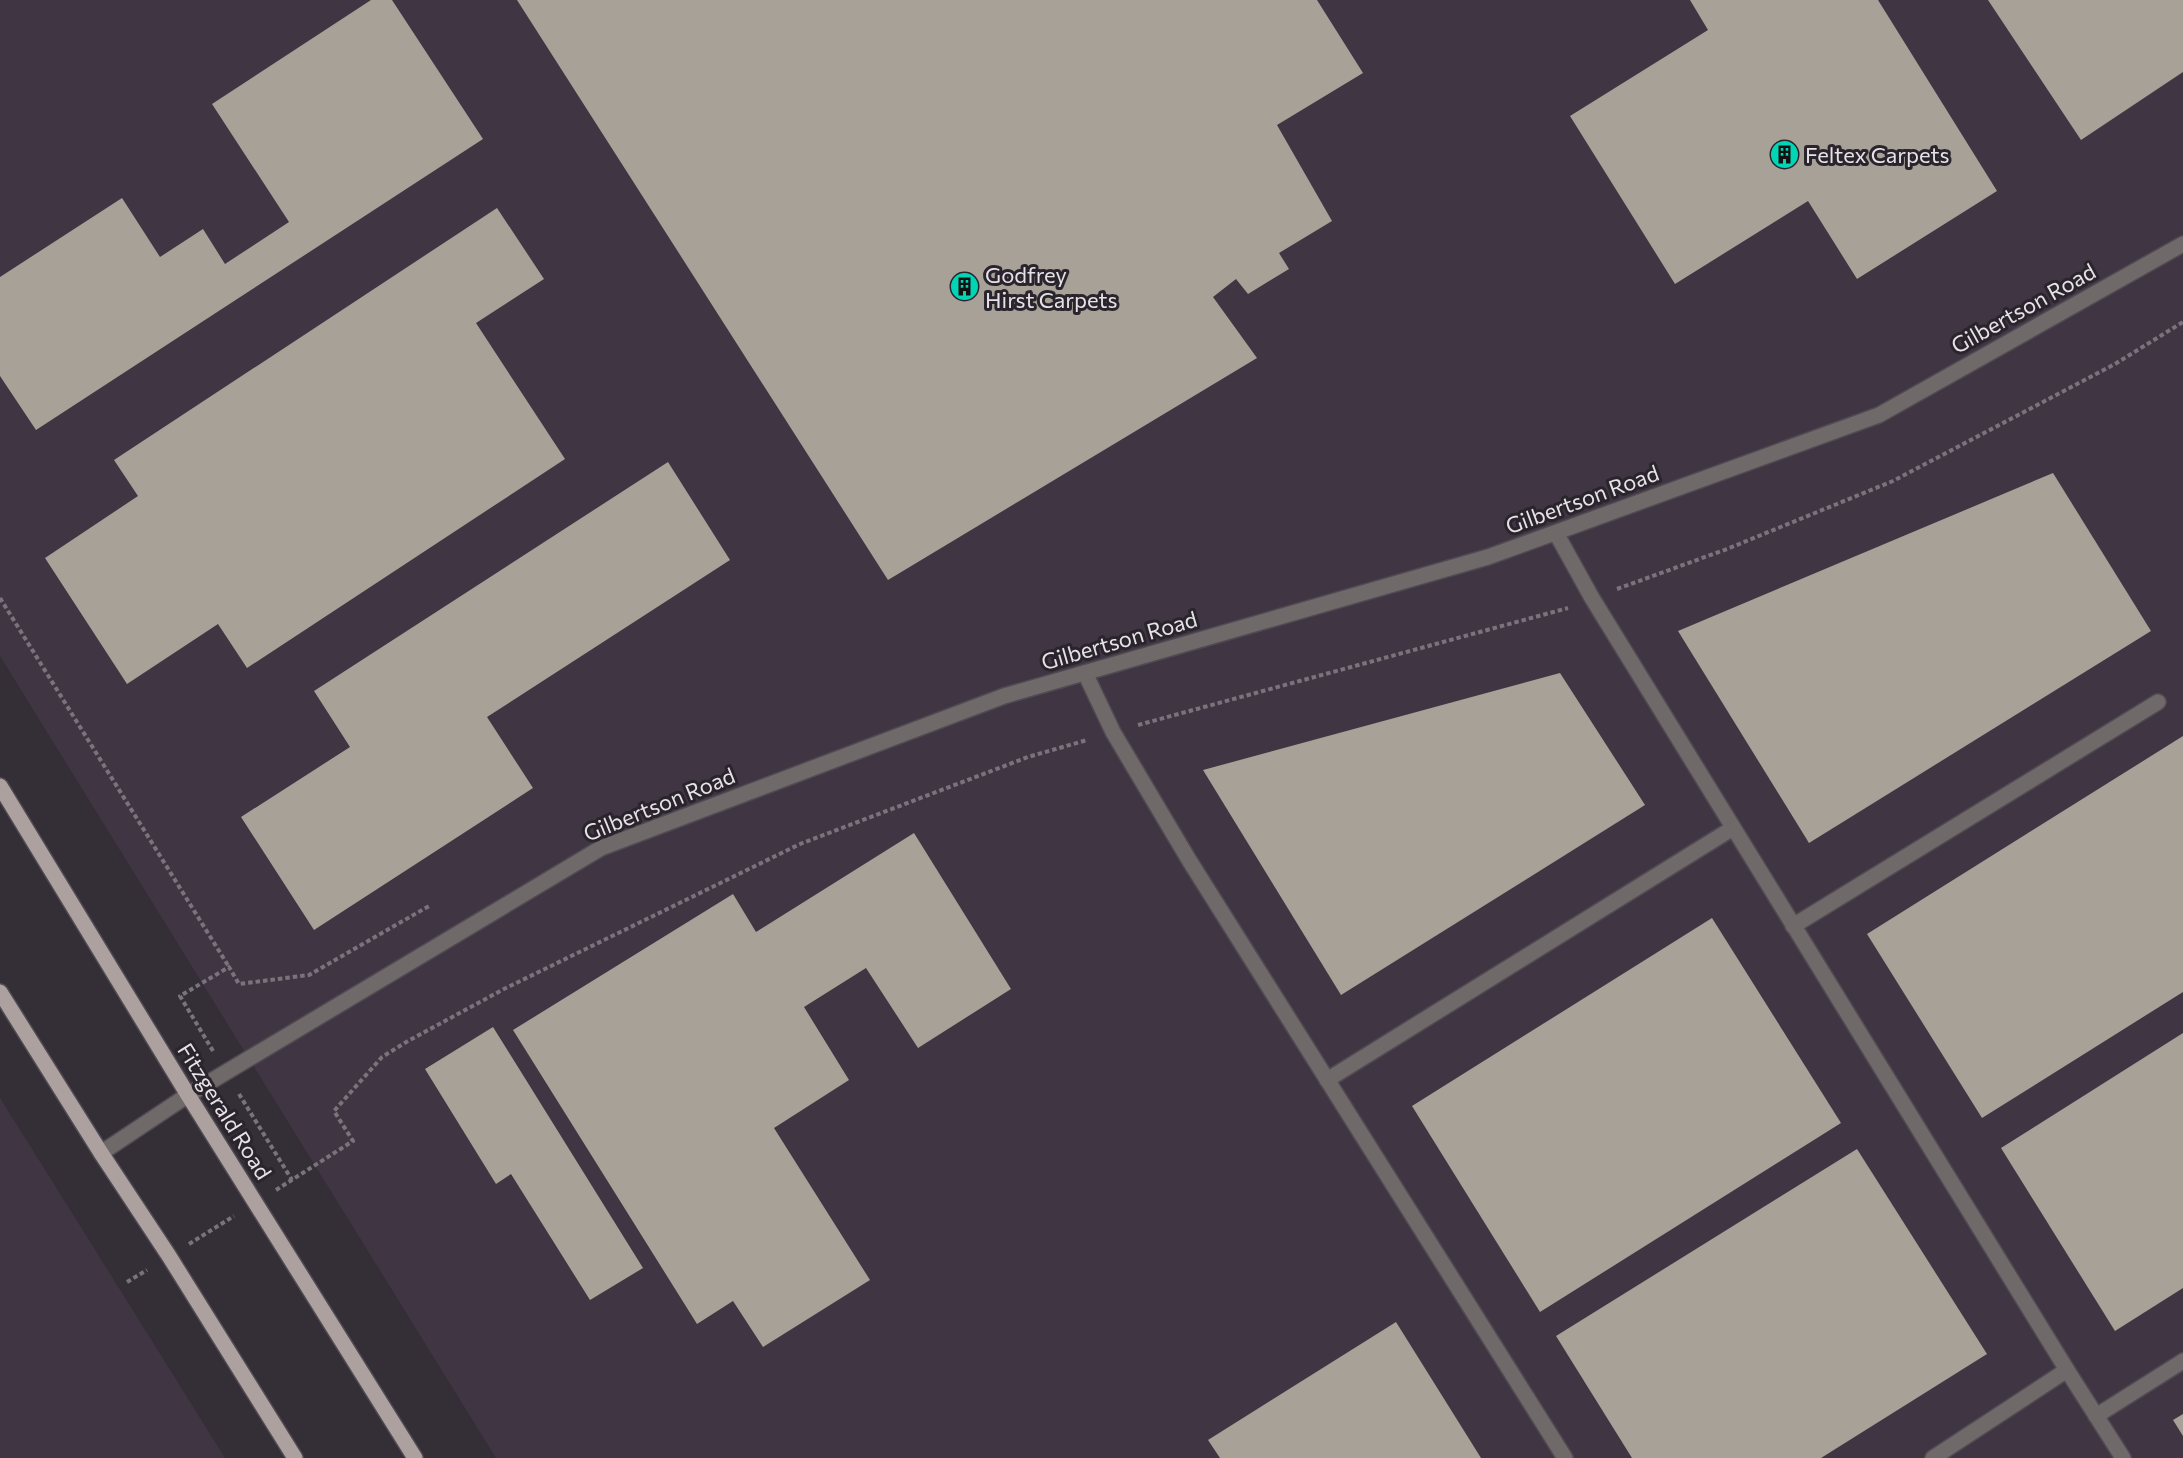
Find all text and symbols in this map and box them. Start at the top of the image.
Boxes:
building icon: Feltex Carpets [1768,138,1800,170]
place label: Feltex Carpets [1805,141,1950,168]
street label: Gilbertson Road [1946,257,2100,359]
place label: Godfrey Hirst Carpets [985,261,1118,313]
building icon: Godfrey Hirst Carpets [948,271,980,303]
street label: Gilbertson Road [1502,459,1662,539]
street label: Gilbertson Road [1038,605,1200,675]
street label: Gilbertson Road [579,761,739,847]
street label: Fitzgerald Road [172,1038,278,1184]

